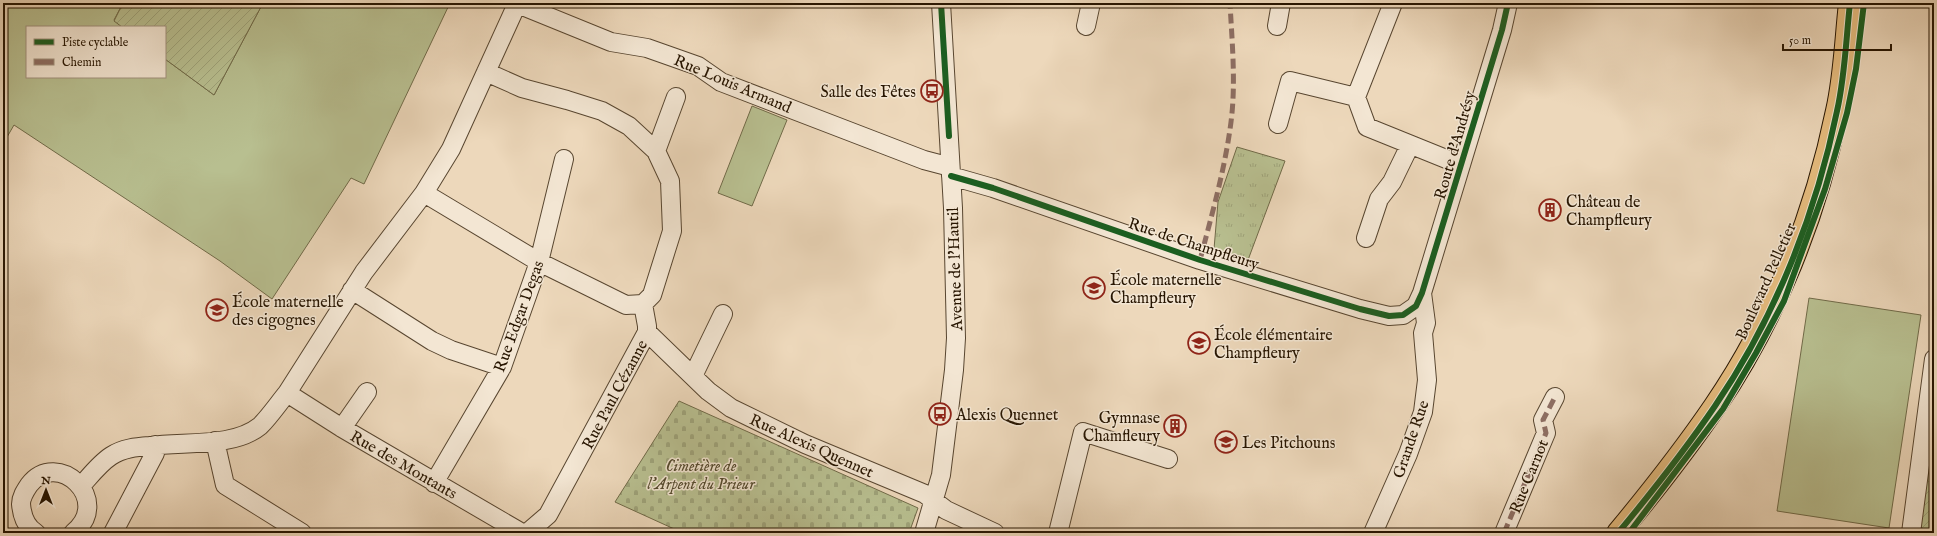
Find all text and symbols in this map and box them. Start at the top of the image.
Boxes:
legend [26,26,166,78]
scale bar [1783,26,1891,52]
text: 50 m [1789,33,1811,48]
text: Piste cyclable [62,35,129,50]
street label: Rue Louis Armand [670,51,795,119]
text: Chemin [62,55,102,70]
bus stop icon: Salle des Fêtes [919,78,945,104]
place label: Salle des Fêtes [821,83,916,103]
street label: Route d'Andrésy [1431,89,1481,202]
place label: Château de Champfleury [1566,193,1652,231]
building icon: Château de Champfleury [1537,197,1563,223]
street label: Avenue de l'Hautil [944,206,968,332]
street label: Rue de Champfleury [1125,214,1262,276]
street label: Boulevard Pelletier [1732,220,1802,344]
street label: Rue Edgar Degas [490,258,549,375]
place label: École maternelle Champfleury [1110,269,1222,309]
school or university icon: École maternelle Champfleury [1081,275,1107,301]
place label: École maternelle des cigognes [232,291,344,331]
school or university icon: École maternelle des cigognes [204,297,230,323]
place label: École élémentaire Champfleury [1214,324,1333,364]
school or university icon: École élémentaire Champfleury [1186,330,1212,356]
street label: Rue Paul Cézanne [579,337,653,453]
street label: Grande Rue [1389,398,1435,481]
bus stop icon: Alexis Quennet [927,401,953,427]
place label: Alexis Quennet [955,406,1059,426]
place label: Gymnase Chamfleury [1083,409,1160,447]
street label: Rue Alexis Quennet [746,411,877,483]
building icon: Gymnase Chamfleury [1162,413,1188,439]
street label: Rue des Montants [346,427,460,505]
school or university icon: Les Pitchouns [1213,429,1239,455]
place label: Les Pitchouns [1242,434,1336,454]
street label: Rue Carnot [1506,436,1554,517]
park label: Cimetière de l'Arpent du Prieur [647,457,756,495]
north arrow [26,470,66,510]
text: N [40,474,51,488]

